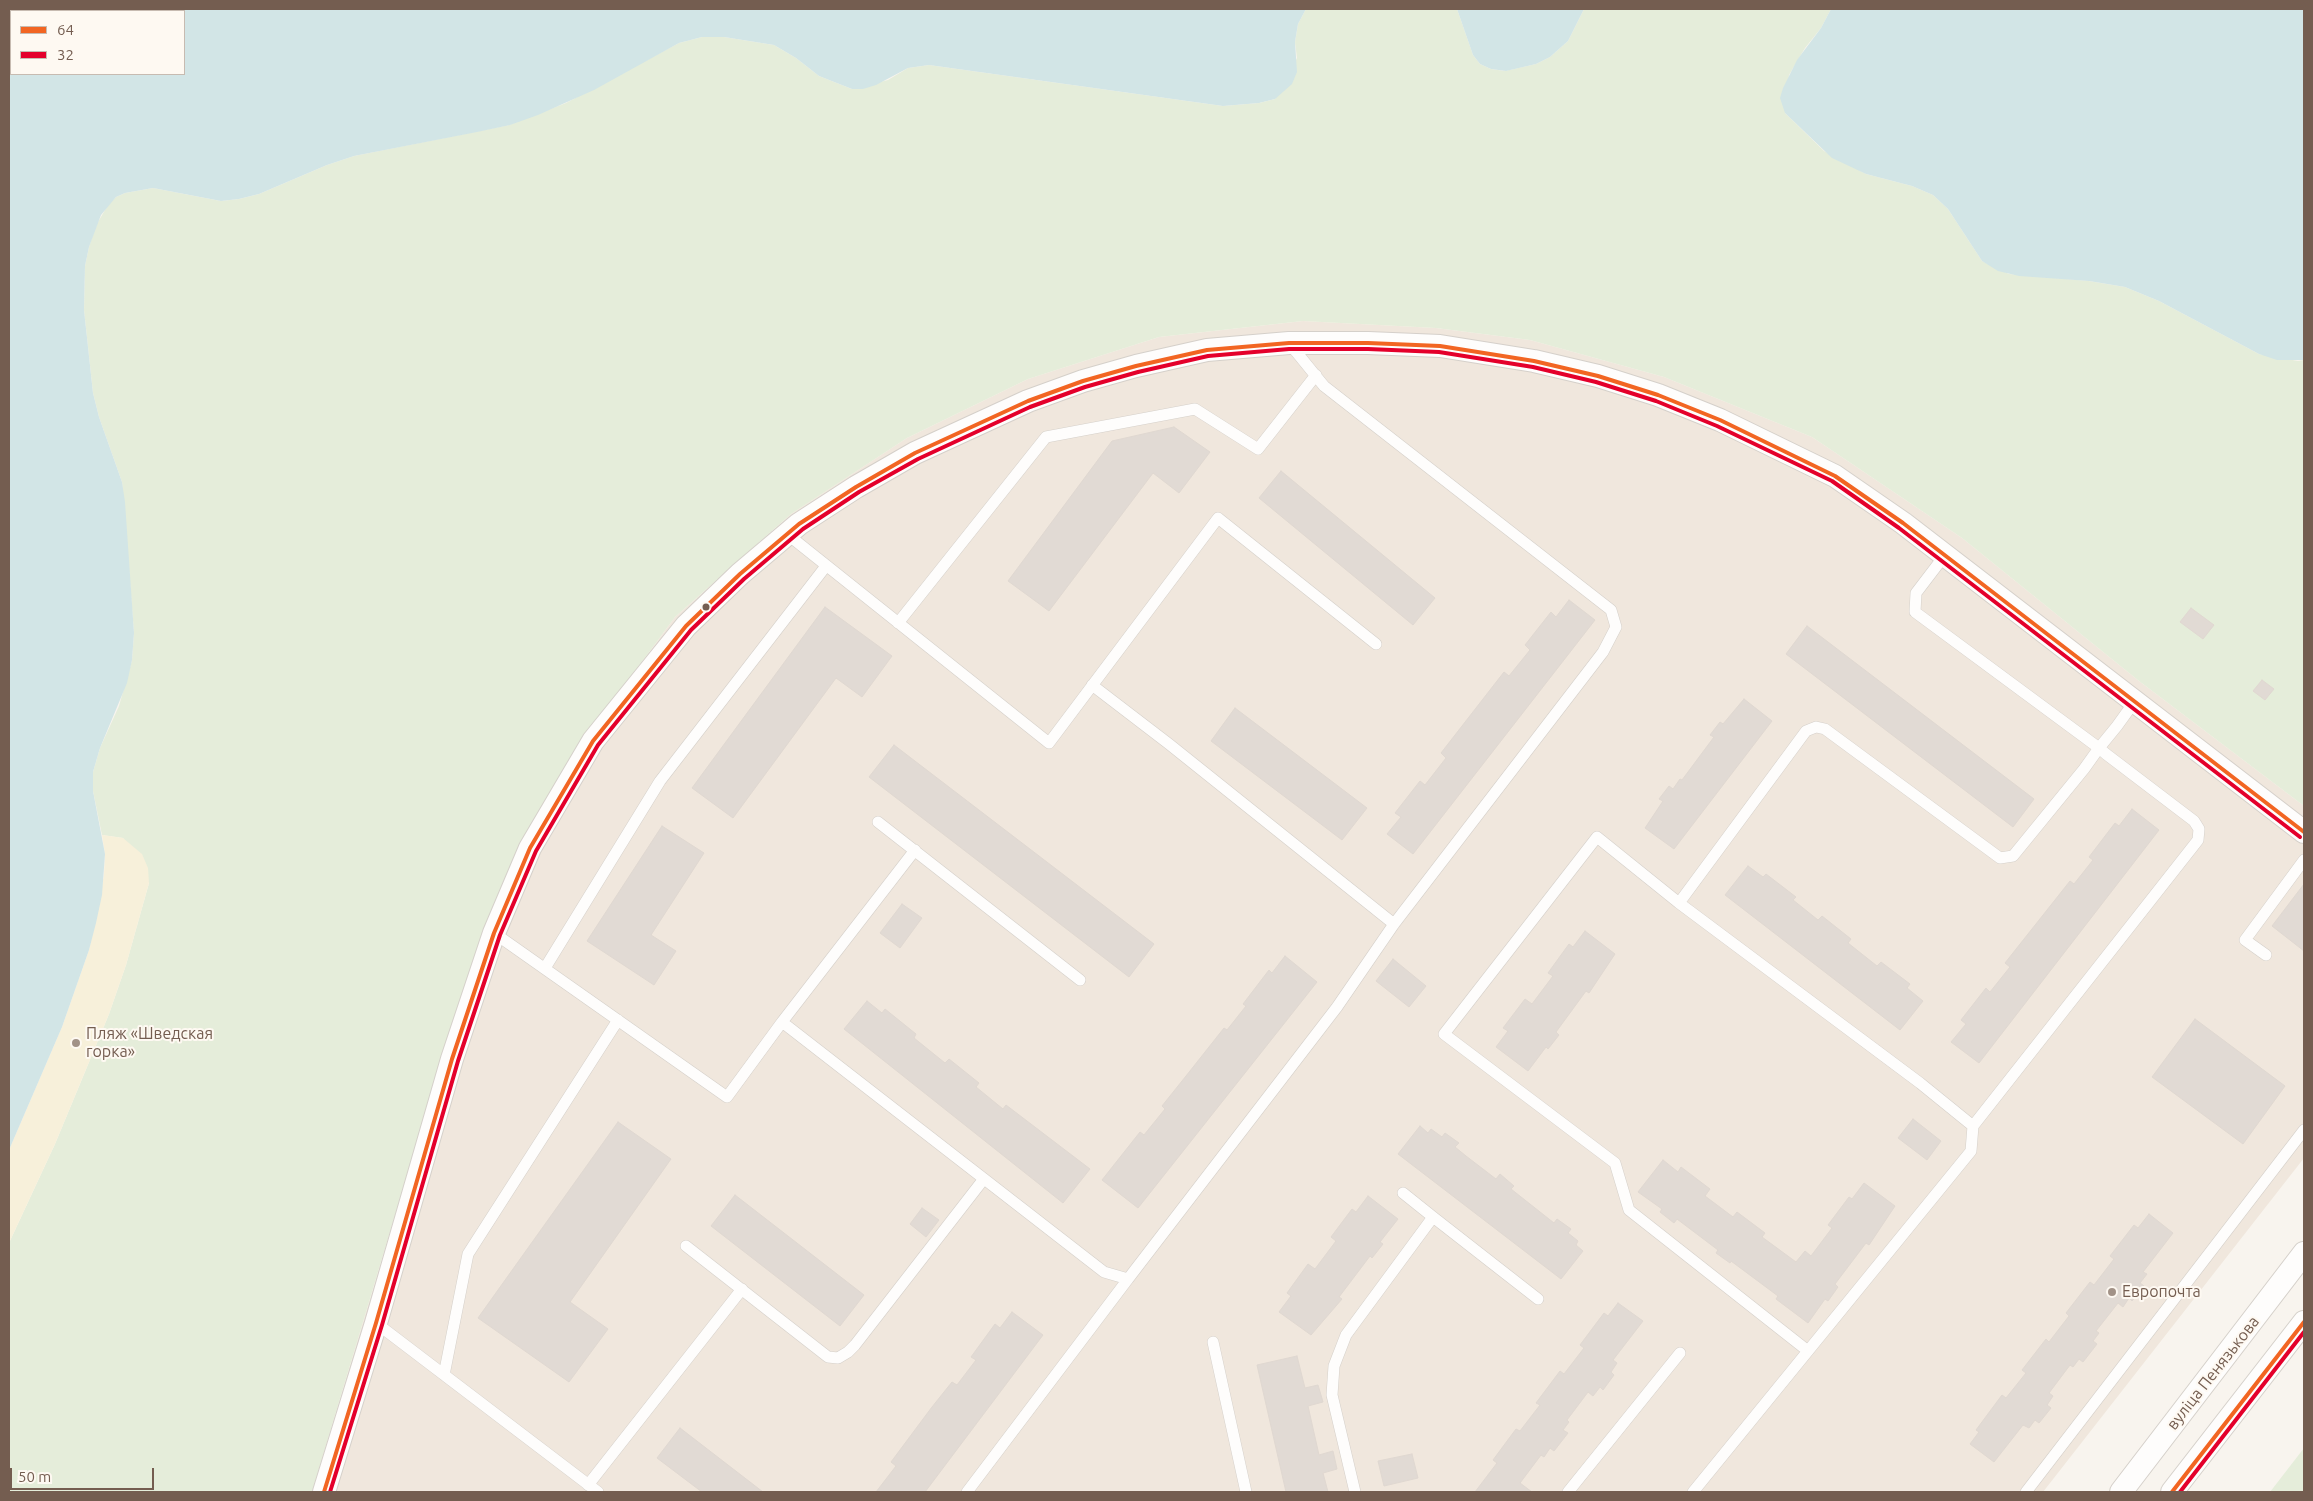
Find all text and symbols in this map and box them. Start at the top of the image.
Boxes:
legend [10,10,185,75]
text: 64 [57,21,74,38]
text: 32 [57,46,74,63]
unlabelled marker [701,602,711,612]
place label: Пляж «Шведская горка» [86,1024,213,1062]
marker: Пляж «Шведская горка» [70,1037,82,1049]
place label: Европочта [2122,1282,2201,1302]
marker: Европочта [2106,1286,2118,1298]
street label: вуліца Пенязькова [2163,1312,2263,1434]
scale bar [12,1458,156,1490]
text: 50 m [18,1468,51,1485]

